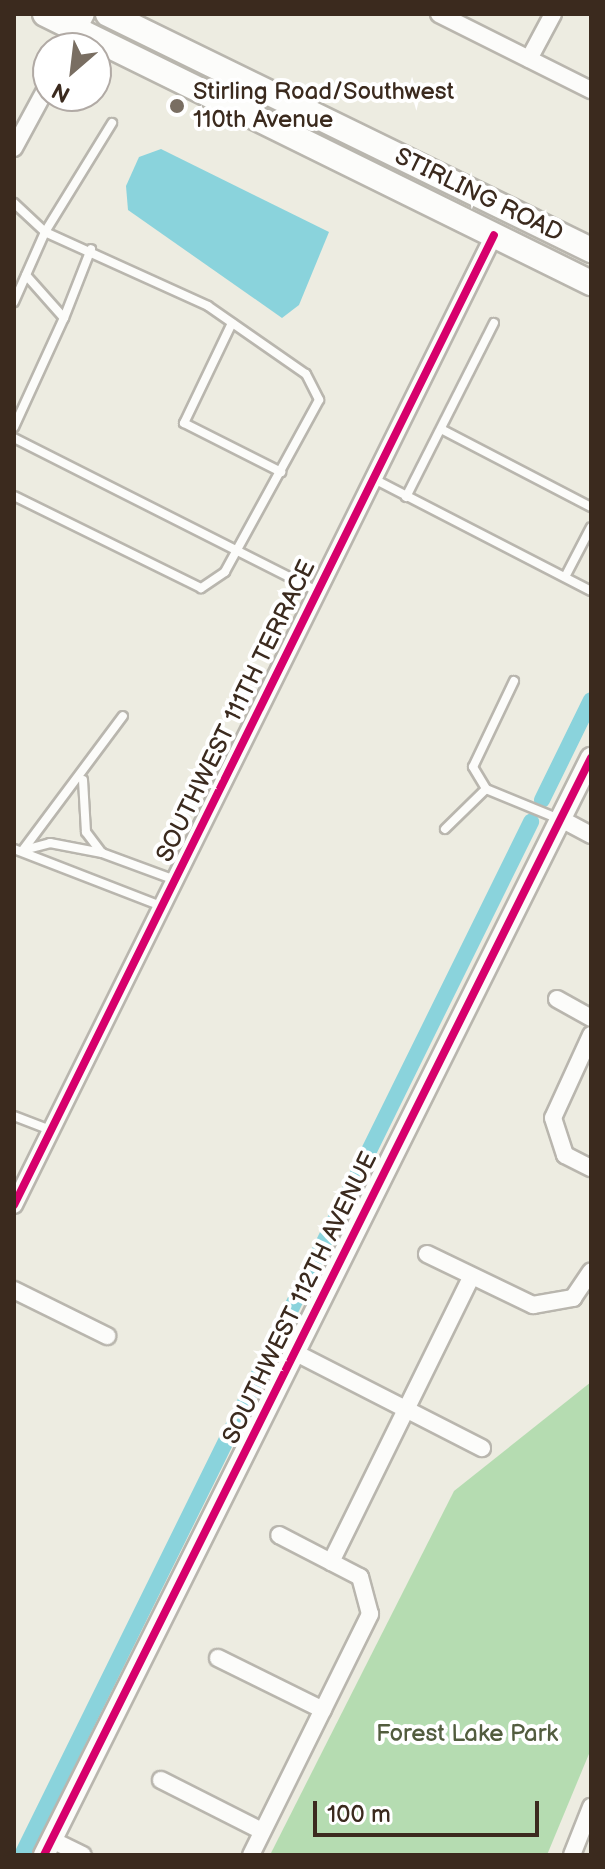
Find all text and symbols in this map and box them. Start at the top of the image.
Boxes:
north arrow [32,32,112,112]
text: N [48,76,75,108]
place label: Stirling Road/Southwest 110th Avenue [193,78,454,134]
marker: Stirling Road/Southwest 110th Avenue [168,97,186,115]
street label: STIRLING ROAD [390,142,568,248]
street label: SOUTHWEST 111TH TERRACE [150,555,322,867]
street label: SOUTHWEST 112TH AVENUE [217,1147,383,1449]
park label: Forest Lake Park [376,1720,558,1748]
scale bar [317,1785,543,1835]
text: 100 m [327,1800,391,1829]

